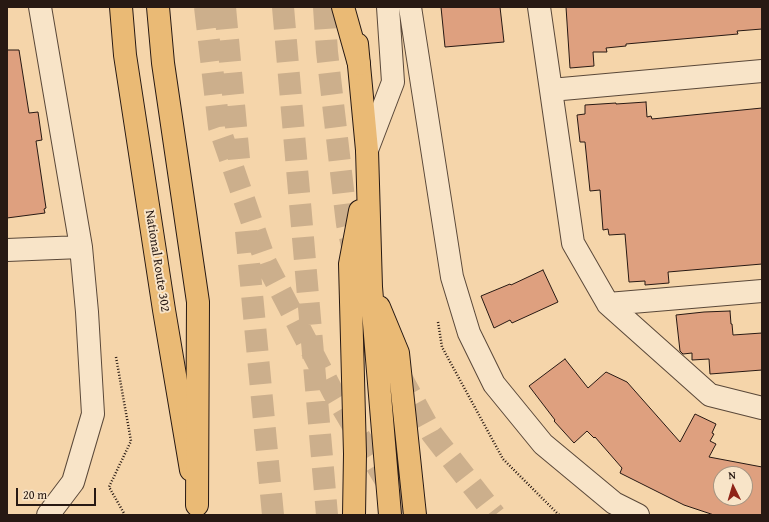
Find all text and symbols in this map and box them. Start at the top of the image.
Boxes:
street label: National Route 302 [141,209,173,313]
north arrow [713,466,753,506]
text: N [728,467,736,483]
scale bar [18,480,98,506]
text: 20 m [23,486,47,503]

